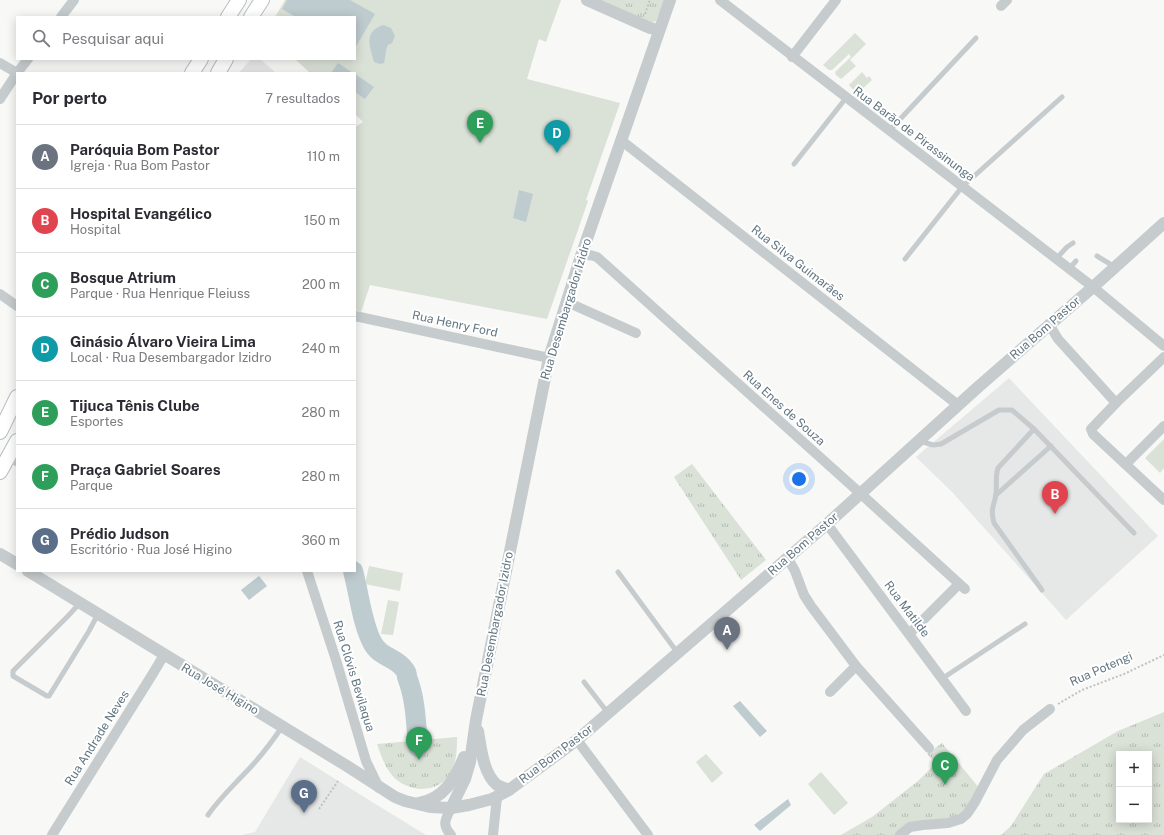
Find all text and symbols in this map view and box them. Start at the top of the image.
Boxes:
search box [16,16,356,60]
icon: search [30,27,52,49]
text: Pesquisar aqui [62,30,164,47]
street label: Rua Barão de Pirassinunga [851,84,977,184]
text: Por perto [32,88,107,108]
text: 7 resultados [265,91,340,106]
pin: E [467,110,493,143]
pin: D [544,120,570,153]
text: Paróquia Bom Pastor [70,141,219,158]
text: A [40,149,50,164]
text: 110 m [307,149,340,164]
text: Igreja · Rua Bom Pastor [70,158,210,173]
text: Hospital Evangélico [70,205,212,222]
text: B [41,213,49,228]
text: 150 m [304,213,340,228]
text: Hospital [70,222,121,237]
street label: Rua Silva Guimarães [749,222,847,304]
street label: Rua Desembargador Izidro [538,236,594,381]
text: Bosque Atrium [70,269,176,286]
text: C [40,277,50,292]
text: 200 m [302,277,340,292]
text: Parque · Rua Henrique Fleiuss [70,286,250,301]
street label: Rua Bom Pastor [1007,293,1083,362]
street label: Rua Henry Ford [411,308,499,340]
text: Ginásio Álvaro Vieira Lima [70,333,256,350]
text: D [40,341,50,356]
text: 240 m [302,341,340,356]
text: Local · Rua Desembargador Izidro [70,350,272,365]
street label: Rua Enes de Souza [740,368,828,448]
text: Tijuca Tênis Clube [70,397,200,414]
text: E [41,405,49,420]
text: 280 m [302,405,340,420]
text: Esportes [70,414,123,429]
text: Praça Gabriel Soares [70,461,221,478]
text: F [41,469,49,484]
text: 280 m [302,469,340,484]
your location [789,469,809,489]
text: Parque [70,478,113,493]
pin: B [1042,481,1068,514]
street label: Rua Bom Pastor [765,509,841,578]
text: Prédio Judson [70,525,169,542]
text: G [40,533,50,548]
text: 360 m [302,533,340,548]
text: Escritório · Rua José Higino [70,542,232,557]
street label: Rua Desembargador Izidro [474,550,516,698]
street label: Rua Matilde [881,578,933,640]
pin: A [714,617,740,650]
street label: Rua Clóvis Bevilaqua [330,619,378,733]
street label: Rua Potengi [1067,649,1135,689]
street label: Rua José Higino [179,660,262,718]
street label: Rua Andrade Neves [62,688,132,788]
street label: Rua Bom Pastor [516,722,596,786]
pin: F [406,727,432,760]
map controls [1116,751,1152,823]
button: + [1116,751,1152,787]
pin: C [932,752,958,785]
pin: G [291,780,317,813]
button: − [1116,787,1152,823]

